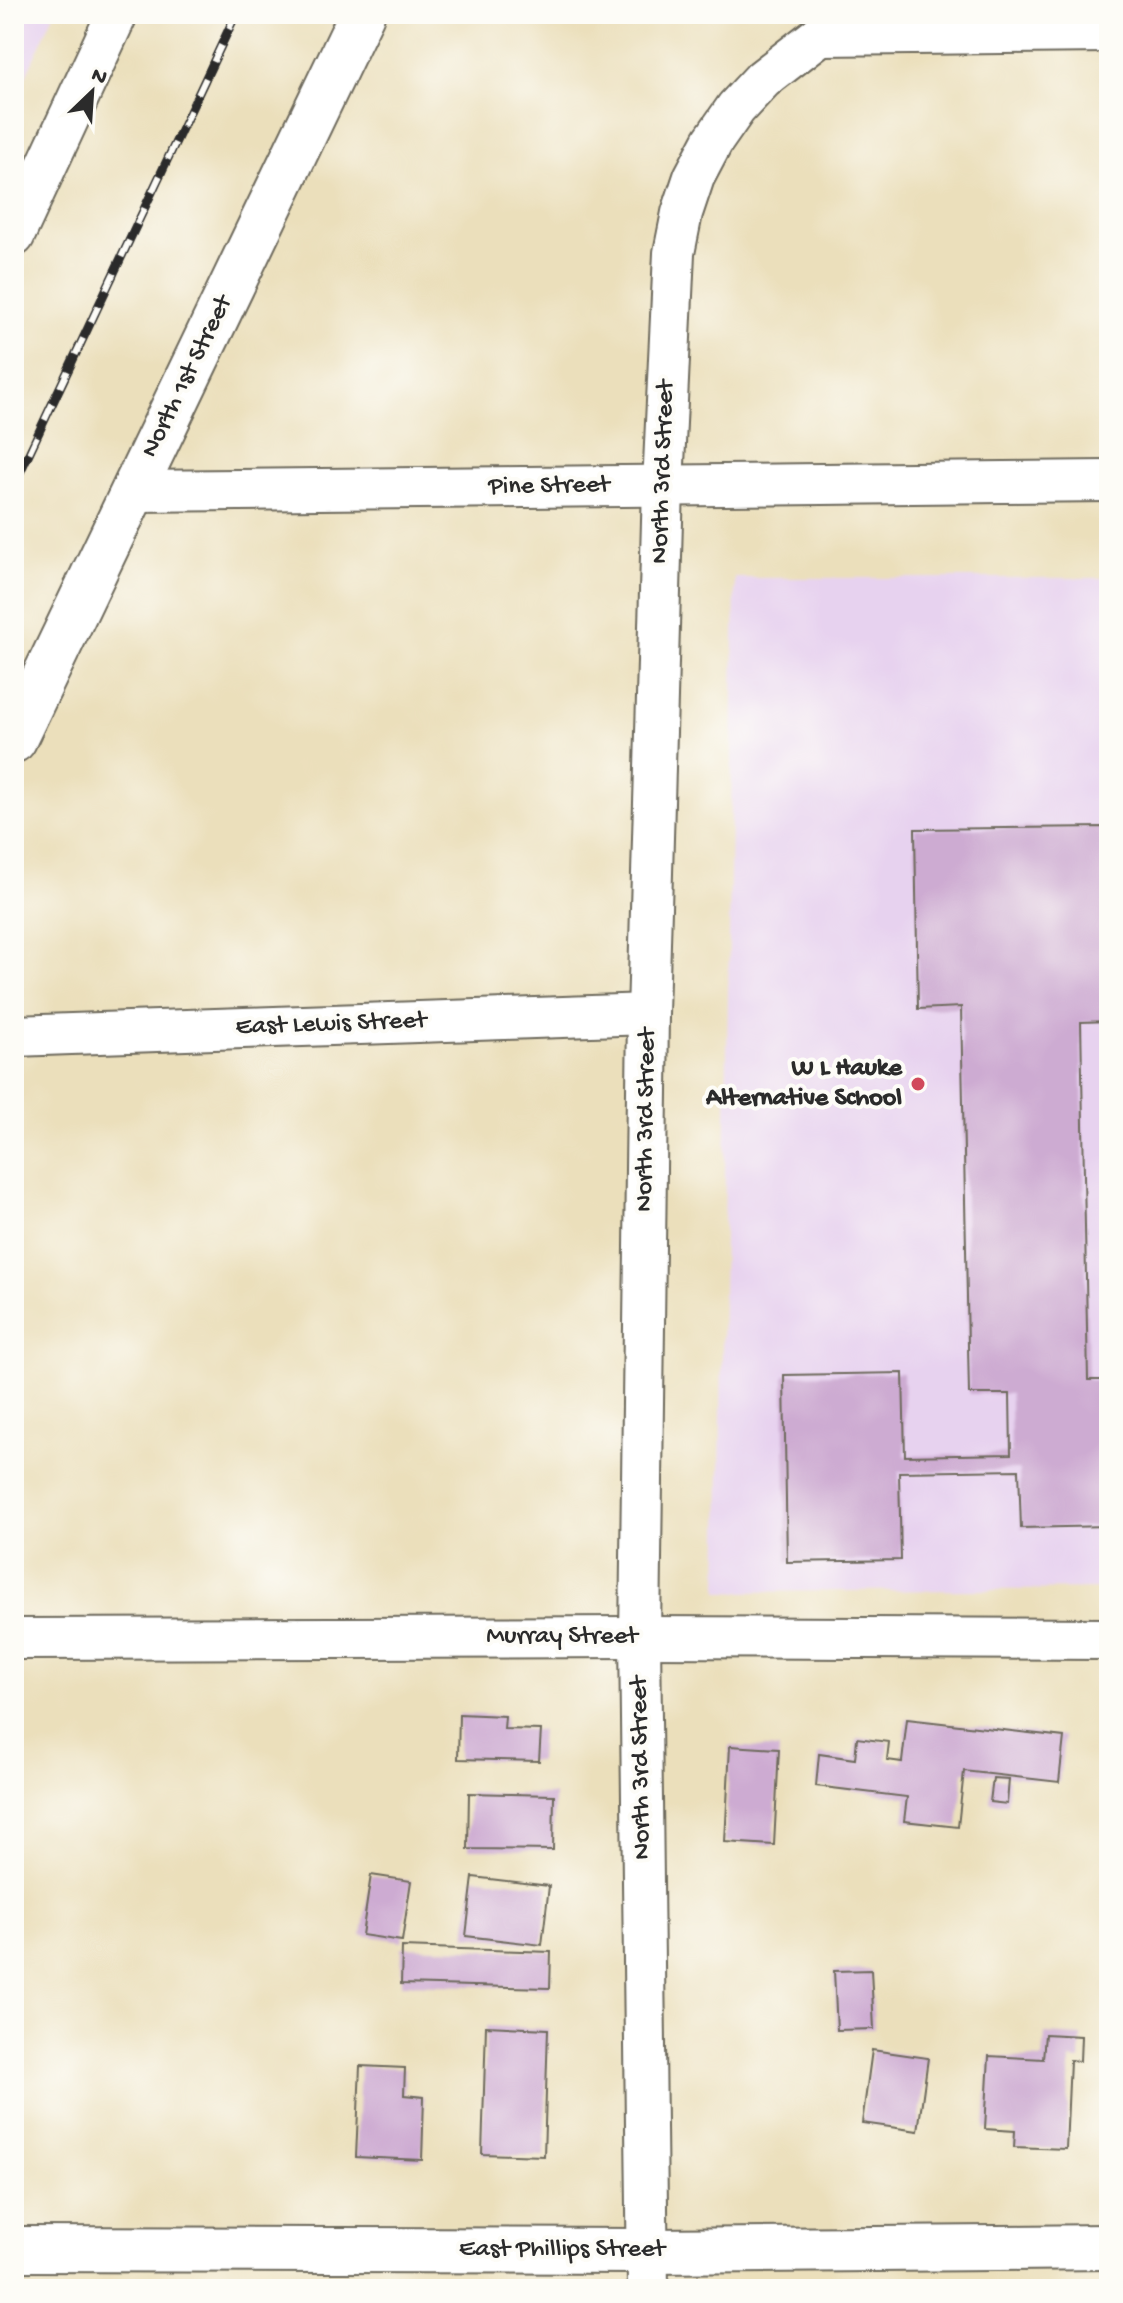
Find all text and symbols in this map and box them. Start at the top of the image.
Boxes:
north arrow [52,52,132,132]
text: N [87,63,111,92]
street label: North 1st Street [135,289,242,463]
street label: North 3rd Street [645,377,683,564]
street label: Pine Street [487,470,612,504]
street label: East Lewis Street [235,1006,429,1044]
street label: North 3rd Street [630,1025,664,1212]
place label: W L Hauke Alternative School [705,1054,904,1115]
marker: W L Hauke Alternative School [909,1075,927,1093]
street label: Murray Street [486,1622,640,1653]
street label: North 3rd Street [625,1673,659,1860]
street label: East Phillips Street [459,2235,667,2266]

